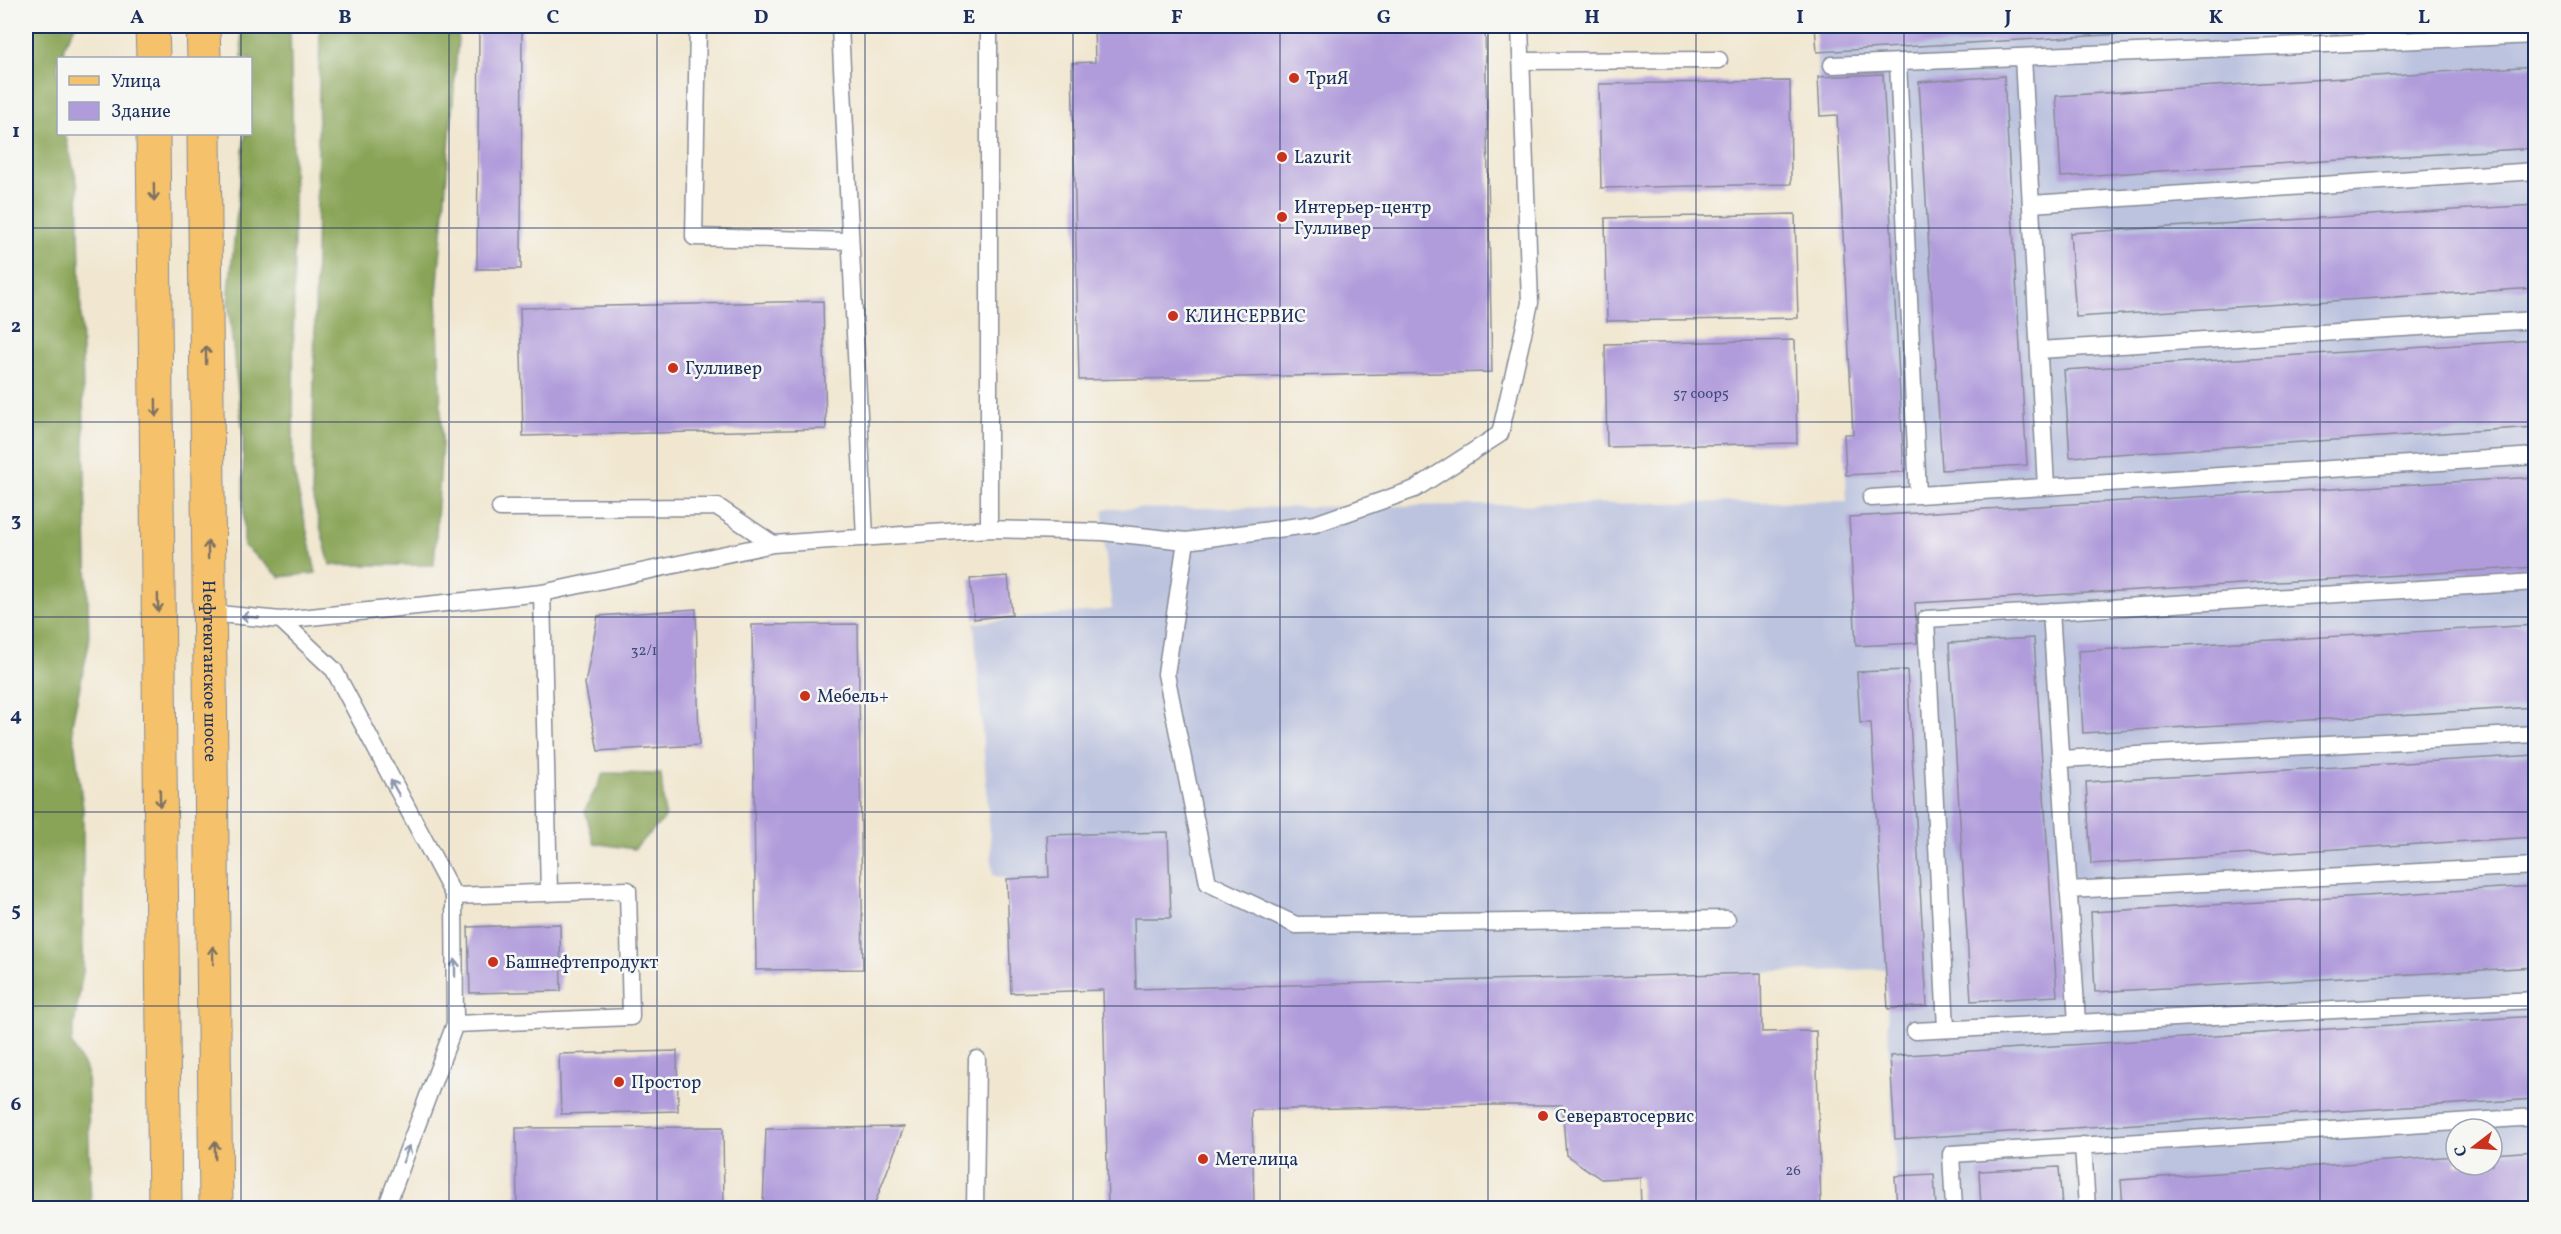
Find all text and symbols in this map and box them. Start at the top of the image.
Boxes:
text: A [130,4,144,32]
text: B [338,4,352,32]
text: C [547,4,560,32]
text: D [754,4,768,32]
text: E [963,4,975,32]
text: F [1171,4,1183,32]
text: G [1377,4,1391,32]
text: H [1584,4,1600,32]
text: I [1796,4,1804,32]
text: J [2003,4,2012,32]
text: K [2209,4,2224,32]
text: L [2418,4,2430,32]
legend [57,57,252,135]
place label: ТриЯ [1306,67,1349,92]
text: Улица [111,70,161,95]
marker: ТриЯ [1287,71,1301,85]
text: Здание [111,100,171,125]
text: 1 [12,118,20,146]
place label: Lazurit [1294,146,1352,171]
marker: Lazurit [1275,150,1289,164]
one-way arrow [148,181,160,201]
place label: Интерьер-центр Гулливер [1294,196,1431,242]
marker: Интерьер-центр Гулливер [1275,210,1289,224]
place label: КЛИНСЕРВИС [1185,305,1306,330]
marker: КЛИНСЕРВИС [1166,309,1180,323]
text: 2 [11,313,21,341]
one-way arrow [201,346,212,366]
place label: Гулливер [685,357,762,382]
marker: Гулливер [666,361,680,375]
house number: 57 соор5 [1673,384,1729,405]
one-way arrow [150,397,162,417]
text: 3 [11,507,21,535]
one-way arrow [203,541,214,561]
street label: Нефтеюганское шоссе [195,580,222,762]
one-way arrow [152,592,164,612]
one-way arrow [241,611,260,622]
house number: 32/1 [631,641,657,662]
place label: Мебель+ [817,685,889,710]
marker: Мебель+ [798,689,812,703]
text: 4 [10,702,22,730]
one-way arrow [389,779,400,797]
one-way arrow [154,787,166,807]
text: 5 [11,897,21,925]
one-way arrow [207,946,219,966]
place label: Башнефтепродукт [505,951,658,976]
marker: Башнефтепродукт [486,955,500,969]
one-way arrow [449,958,461,978]
place label: Простор [631,1071,701,1096]
marker: Простор [612,1075,626,1089]
text: 6 [11,1091,22,1119]
place label: Северавтосервис [1555,1105,1694,1130]
marker: Северавтосервис [1536,1109,1550,1123]
north arrow [2444,1117,2504,1177]
one-way arrow [209,1141,221,1161]
text: С [2450,1143,2474,1159]
one-way arrow [402,1145,413,1164]
place label: Метелица [1215,1148,1298,1173]
marker: Метелица [1196,1152,1210,1166]
house number: 26 [1785,1161,1801,1182]

